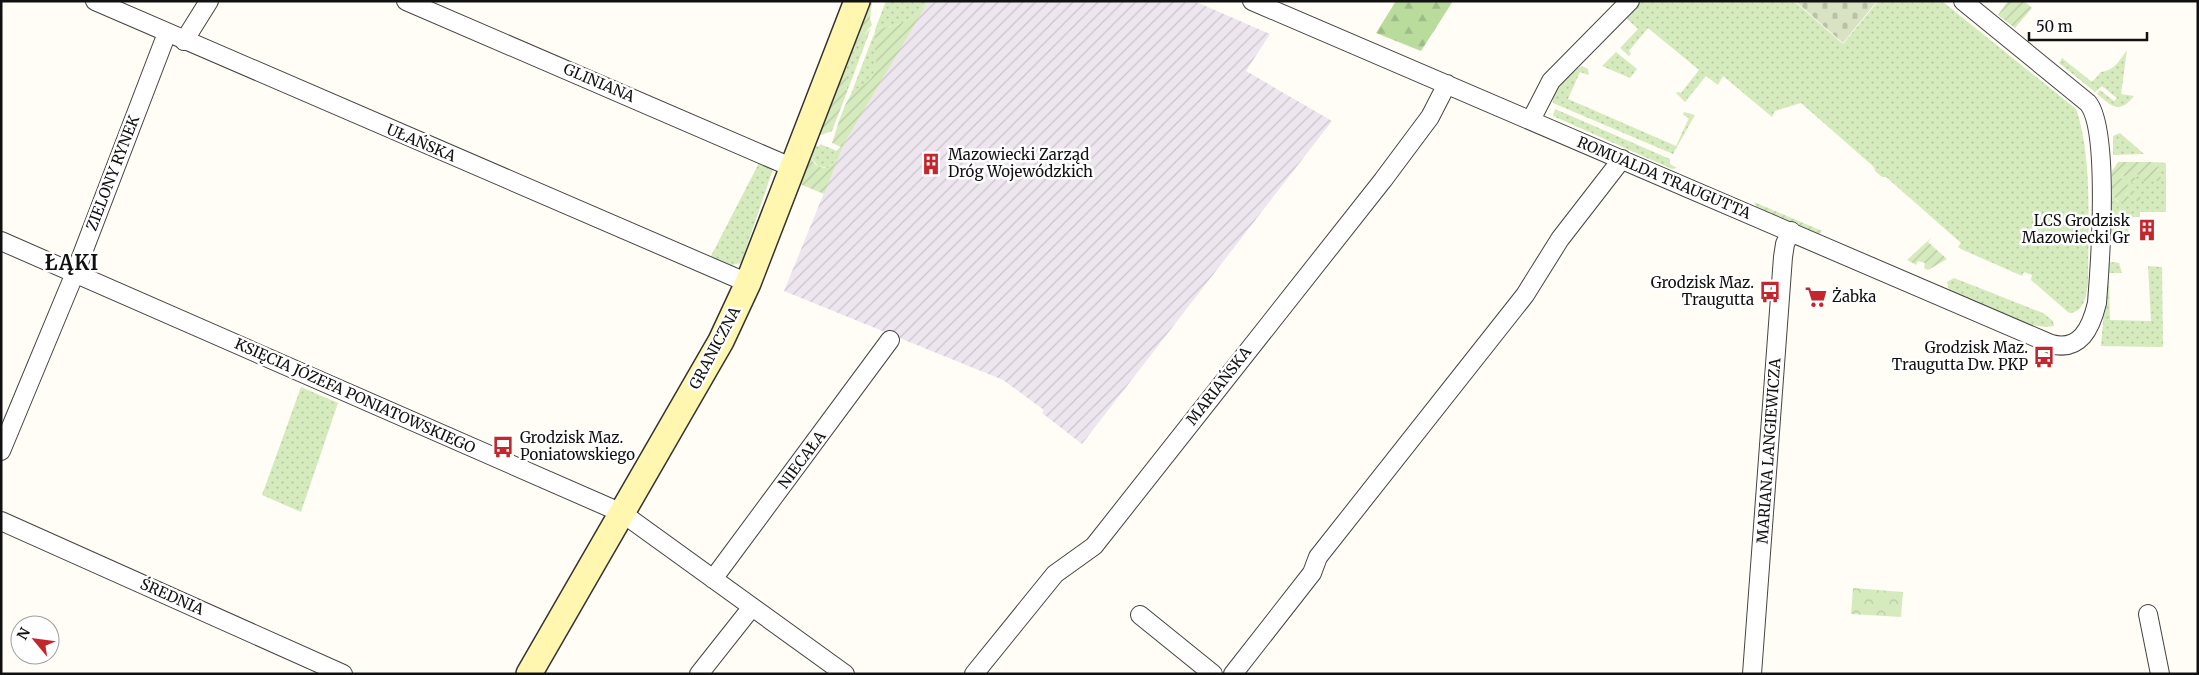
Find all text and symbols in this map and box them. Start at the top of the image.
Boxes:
scale bar [2029,10,2146,42]
text: 50 m [2036,17,2073,36]
street label: GLINIANA [561,59,638,106]
street label: ZIELONY RYNEK [82,112,143,233]
street label: UŁAŃSKA [384,119,460,166]
street label: ROMUALDA TRAUGUTTA [1575,132,1754,223]
place label: Mazowiecki Zarząd Dróg Wojewódzkich [948,145,1093,181]
building icon: Mazowiecki Zarząd Dróg Wojewódzkich [918,151,944,177]
place label: LCS Grodzisk Mazowiecki Gr [2022,211,2130,247]
building icon: LCS Grodzisk Mazowiecki Gr [2134,217,2160,243]
district label: ŁĄKI [45,250,99,275]
place label: Grodzisk Maz. Traugutta [1651,273,1754,309]
bus stop icon: Grodzisk Maz. Traugutta [1757,279,1783,305]
supermarket icon: Żabka [1803,284,1829,310]
place label: Żabka [1832,287,1876,306]
street label: GRANICZNA [685,303,744,392]
street label: KSIĘCIA JÓZEFA PONIATOWSKIEGO [232,333,479,457]
place label: Grodzisk Maz. Traugutta Dw. PKP [1892,338,2028,374]
street label: MARIAŃSKA [1181,342,1255,429]
bus stop icon: Grodzisk Maz. Traugutta Dw. PKP [2031,344,2057,370]
street label: MARIANA LANGIEWICZA [1753,357,1785,545]
street label: NIECAŁA [774,427,830,492]
place label: Grodzisk Maz. Poniatowskiego [520,428,635,464]
bus stop icon: Grodzisk Maz. Poniatowskiego [490,434,516,460]
street label: ŚREDNIA [137,573,208,619]
north arrow [10,615,60,665]
text: N [13,624,34,643]

